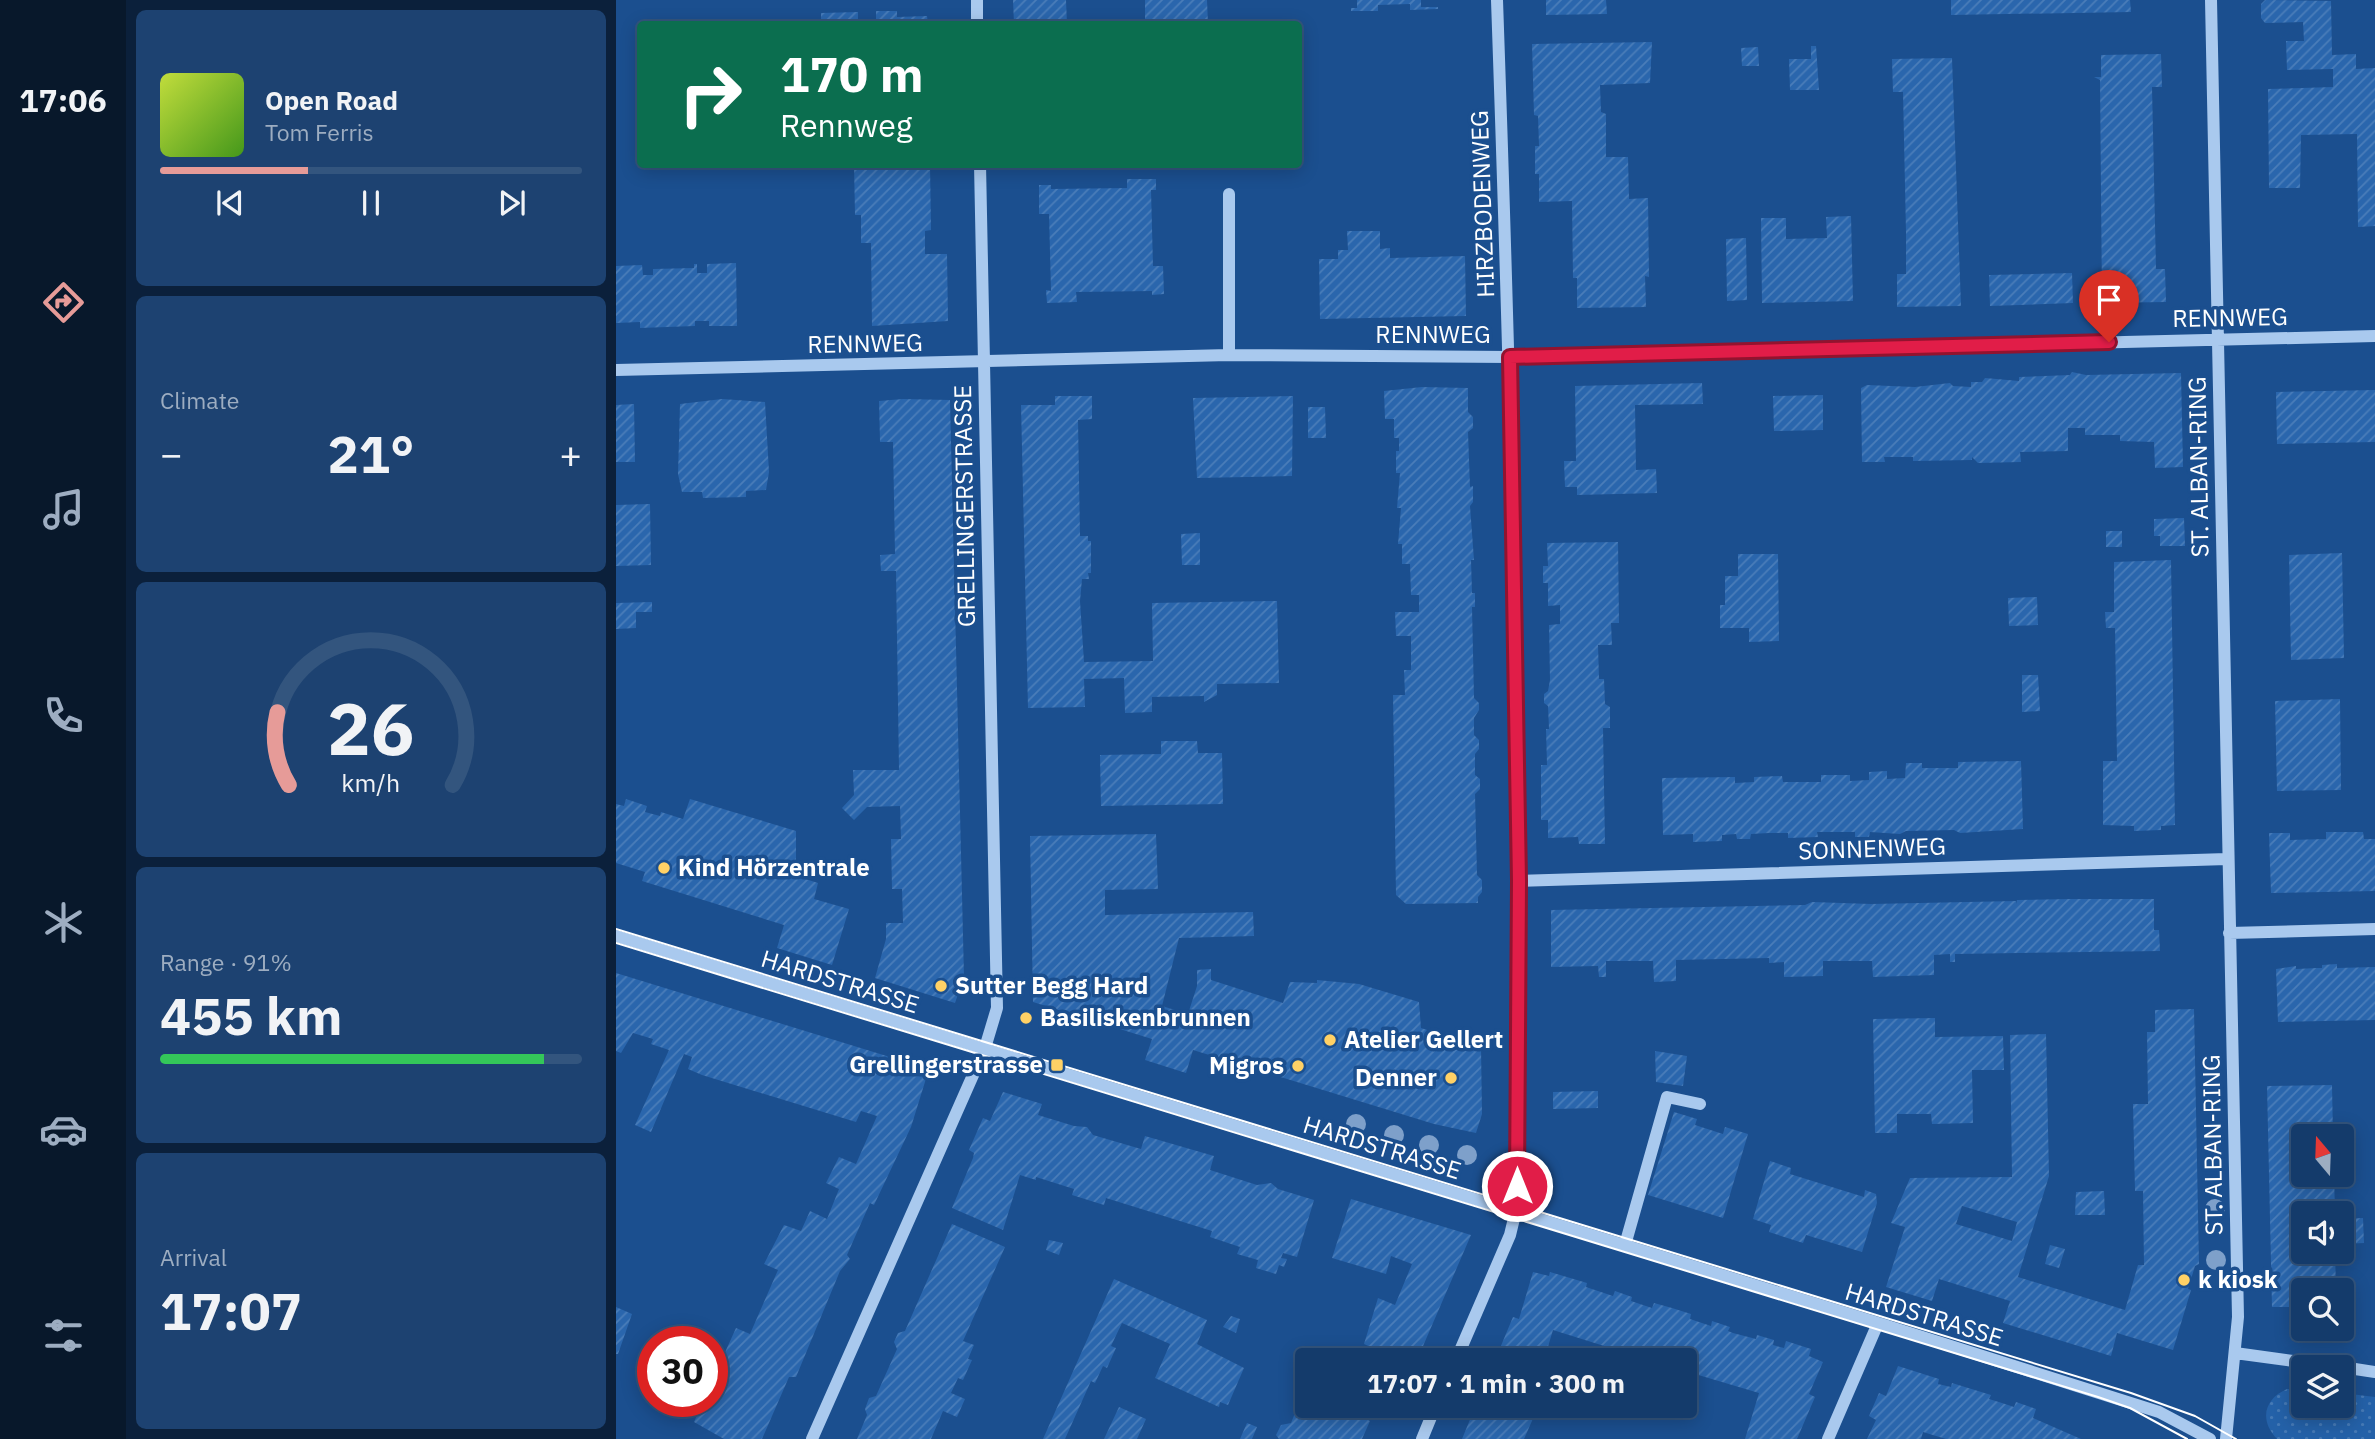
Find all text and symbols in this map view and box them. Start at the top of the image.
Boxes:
text: 170 m [780,42,924,105]
icon: right [665,49,756,140]
text: 17:06 [19,79,107,121]
text: Open Road [265,83,398,117]
text: Rennweg [780,104,913,146]
street label: HIRZBODENWEG [1463,110,1501,298]
text: Tom Ferris [265,117,374,147]
icon: previous [211,184,249,222]
icon: pause [352,184,390,222]
icon: next [493,184,531,222]
pin [2079,270,2139,342]
icon: directions [39,278,88,327]
icon: arrive [2090,281,2128,319]
street label: RENNWEG [2172,300,2288,334]
street label: RENNWEG [1375,318,1491,350]
street label: RENNWEG [807,326,923,360]
street label: ST. ALBAN-RING [2180,376,2216,558]
text: Climate [160,385,239,415]
street label: GRELLINGERSTRASSE [946,385,982,627]
text: 21° [328,420,414,487]
text: − [160,429,183,478]
text: + [559,429,582,478]
icon: music [39,485,88,534]
text: 26 [327,681,415,776]
icon: phone [39,691,88,740]
text: km/h [342,766,400,799]
street label: SONNENWEG [1798,829,1946,867]
place label: Kind Hörzentrale [678,851,870,883]
marker: Kind Hörzentrale [656,860,672,876]
icon: climate [39,898,88,947]
street label: HARDSTRASSE [757,942,923,1020]
text: Range · 91% [160,947,292,977]
place label: Sutter Begg Hard [955,969,1148,1001]
marker: Sutter Begg Hard [933,978,949,994]
text: 455 km [160,982,342,1049]
place label: Basiliskenbrunnen [1040,1001,1251,1033]
marker: Basiliskenbrunnen [1018,1010,1034,1026]
place label: Atelier Gellert [1344,1023,1503,1055]
marker: Atelier Gellert [1322,1032,1338,1048]
place label: Grellingerstrasse [849,1048,1043,1080]
place label: Migros [1209,1049,1284,1081]
street label: ST. ALBAN-RING [2194,1054,2230,1236]
marker: Grellingerstrasse [1049,1057,1065,1073]
marker: Migros [1290,1058,1306,1074]
place label: Denner [1355,1061,1437,1093]
marker: Denner [1443,1070,1459,1086]
icon: car [39,1105,88,1154]
street label: HARDSTRASSE [1299,1108,1465,1186]
north arrow [2291,1124,2354,1186]
map controls [2291,1124,2354,1418]
position arrow [1480,1149,1554,1223]
button: sound [2291,1201,2354,1264]
text: Arrival [160,1242,227,1272]
place label: k kiosk [2198,1263,2278,1295]
marker: k kiosk [2176,1272,2192,1288]
street label: HARDSTRASSE [1841,1275,2007,1353]
text: 17:07 [160,1277,302,1344]
button: search [2291,1278,2354,1341]
icon: filters [39,1311,88,1360]
speed limit sign: 30 [637,1326,728,1417]
button: layers [2291,1355,2354,1418]
text: 17:07 · 1 min · 300 m [1367,1366,1625,1400]

